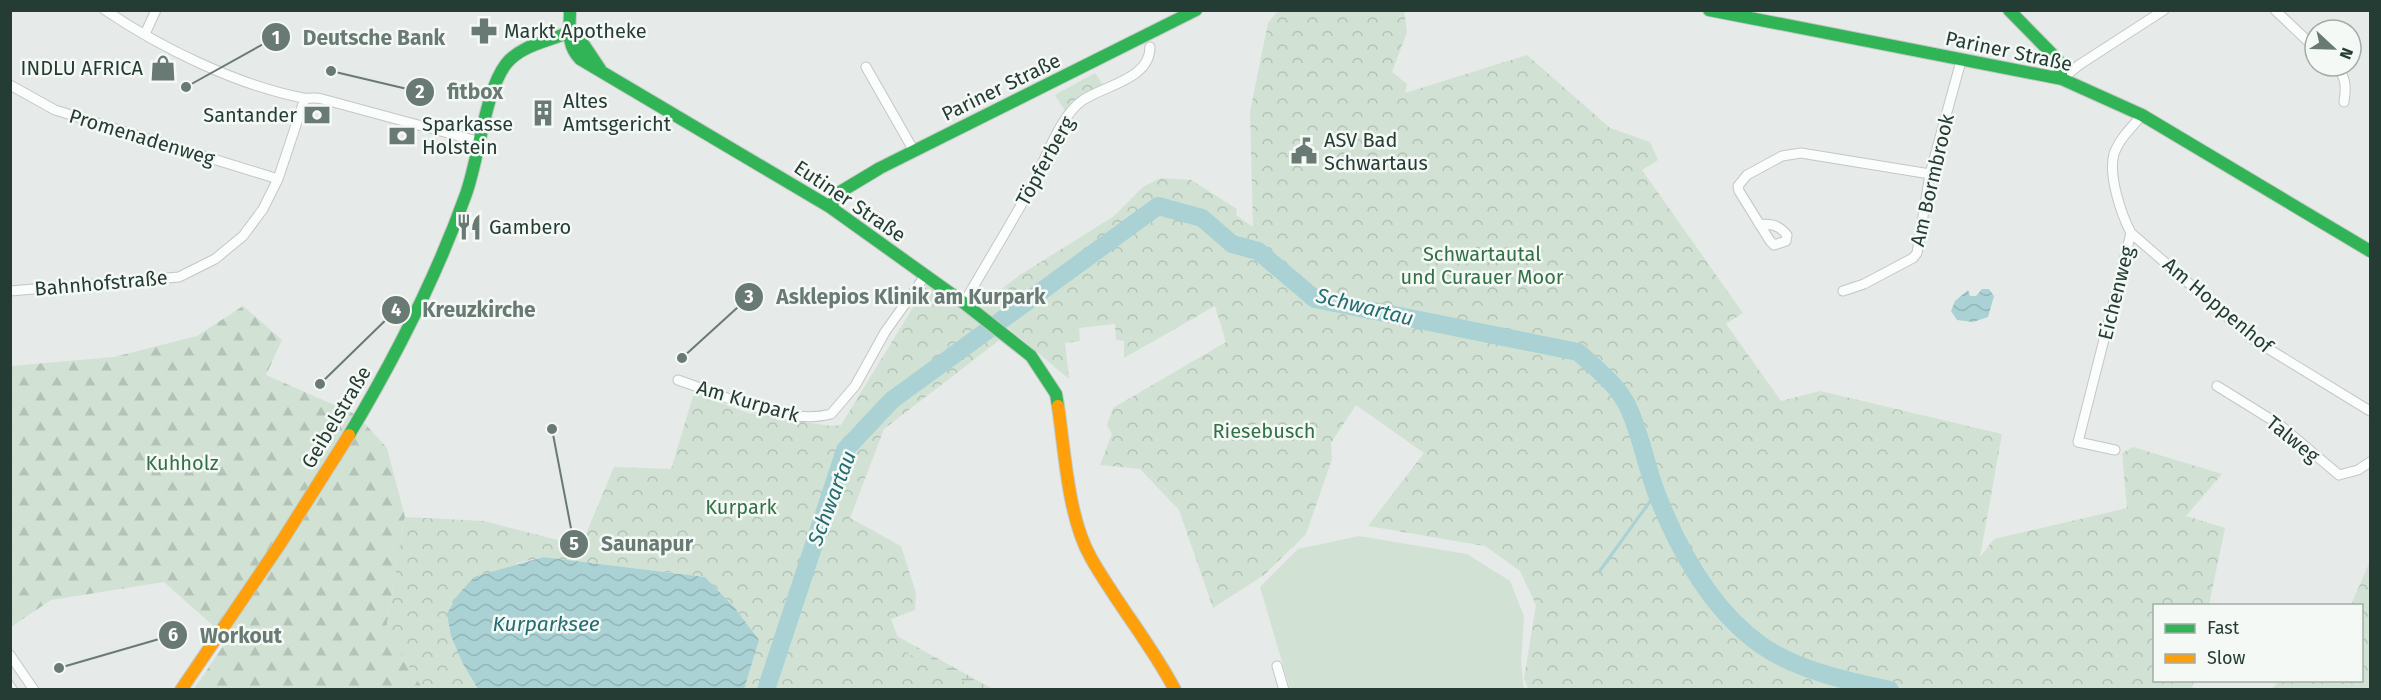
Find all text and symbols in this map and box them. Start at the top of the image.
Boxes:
pharmacy icon: Markt Apotheke [469,16,499,46]
callout: Deutsche Bank [261,18,457,57]
north arrow [2303,18,2363,78]
place label: Markt Apotheke [504,19,647,43]
text: Deutsche Bank [303,25,446,51]
street label: Pariner Straße [1943,26,2075,76]
text: 1 [272,27,280,49]
text: N [2336,45,2357,62]
street label: Pariner Straße [938,48,1064,126]
shop icon: INDLU AFRICA [148,53,178,83]
place label: INDLU AFRICA [21,56,144,80]
callout: fitbox [405,72,515,111]
text: fitbox [447,79,503,105]
text: 2 [415,81,425,103]
place label: Altes Amtsgericht [563,89,672,136]
building icon: Altes Amtsgericht [528,98,558,128]
bank icon: Santander [302,100,332,130]
street label: Promenadenweg [66,103,218,171]
place label: Santander [203,103,297,127]
street label: Am Bormbrook [1905,111,1959,249]
place label: Sparkasse Holstein [422,112,513,159]
street label: Töpferberg [1011,112,1080,210]
bank icon: Sparkasse Holstein [387,121,417,151]
place label: ASV Bad Schwartaus [1324,128,1428,175]
public building icon: ASV Bad Schwartaus [1289,136,1319,166]
street label: Eutiner Straße [790,155,910,247]
restaurant icon: Gambero [454,212,484,242]
place label: Gambero [489,215,571,239]
park label: Schwartautal und Curauer Moor [1400,242,1564,289]
street label: Eichenweg [2093,243,2139,342]
street label: Am Hoppenhof [2158,252,2279,359]
street label: Bahnhofstraße [33,265,169,301]
callout: Asklepios Klinik am Kurpark [734,277,1058,316]
water label: Schwartau [1313,282,1416,332]
text: Asklepios Klinik am Kurpark [775,284,1046,310]
text: 3 [743,286,754,308]
callout: Kreuzkirche [381,290,548,329]
text: Kreuzkirche [422,297,536,323]
text: 4 [391,299,401,321]
street label: Geibelstraße [296,362,376,472]
street label: Am Kurpark [694,375,803,427]
street label: Talweg [2262,410,2325,468]
park label: Riesebusch [1212,419,1316,443]
water label: Schwartau [802,447,862,550]
park label: Kuhholz [145,451,219,475]
park label: Kurpark [705,495,777,519]
callout: Saunapur [559,525,705,564]
text: Saunapur [601,531,694,557]
text: 5 [569,533,579,555]
legend [2153,604,2363,682]
water label: Kurparksee [493,611,600,637]
callout: Workout [158,616,294,655]
text: Fast [2207,617,2240,639]
text: Workout [200,623,283,649]
text: 6 [168,624,178,646]
text: Slow [2207,647,2246,669]

